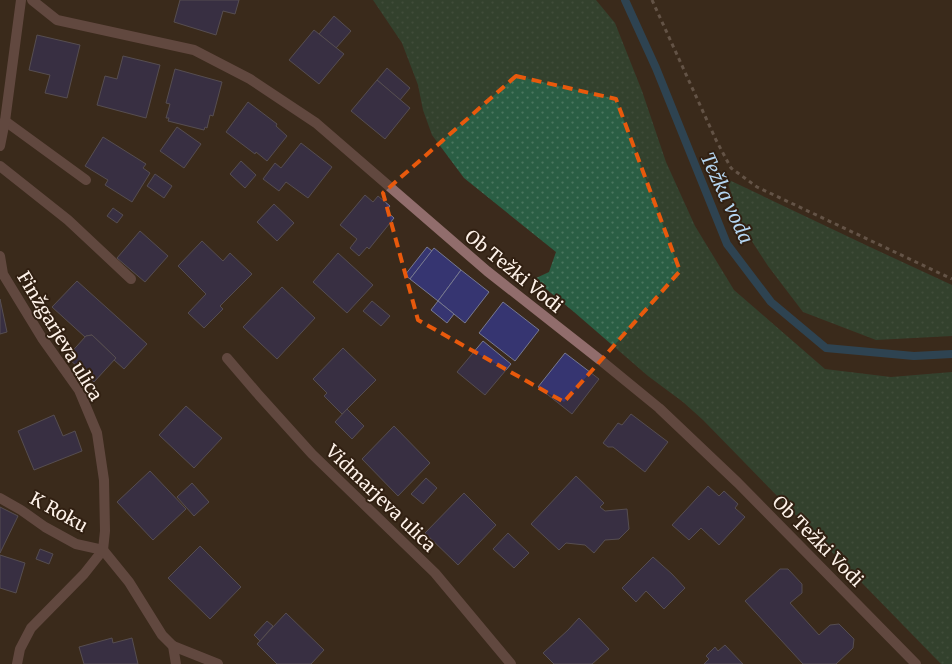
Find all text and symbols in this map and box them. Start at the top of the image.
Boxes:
water label: Težka voda [695,148,759,248]
street label: Ob Težki Vodi [460,224,568,318]
street label: Finžgarjeva ulica [12,267,108,405]
street label: Vidmarjeva ulica [320,439,441,557]
street label: K Roku [26,487,92,537]
street label: Ob Težki Vodi [768,491,868,591]

